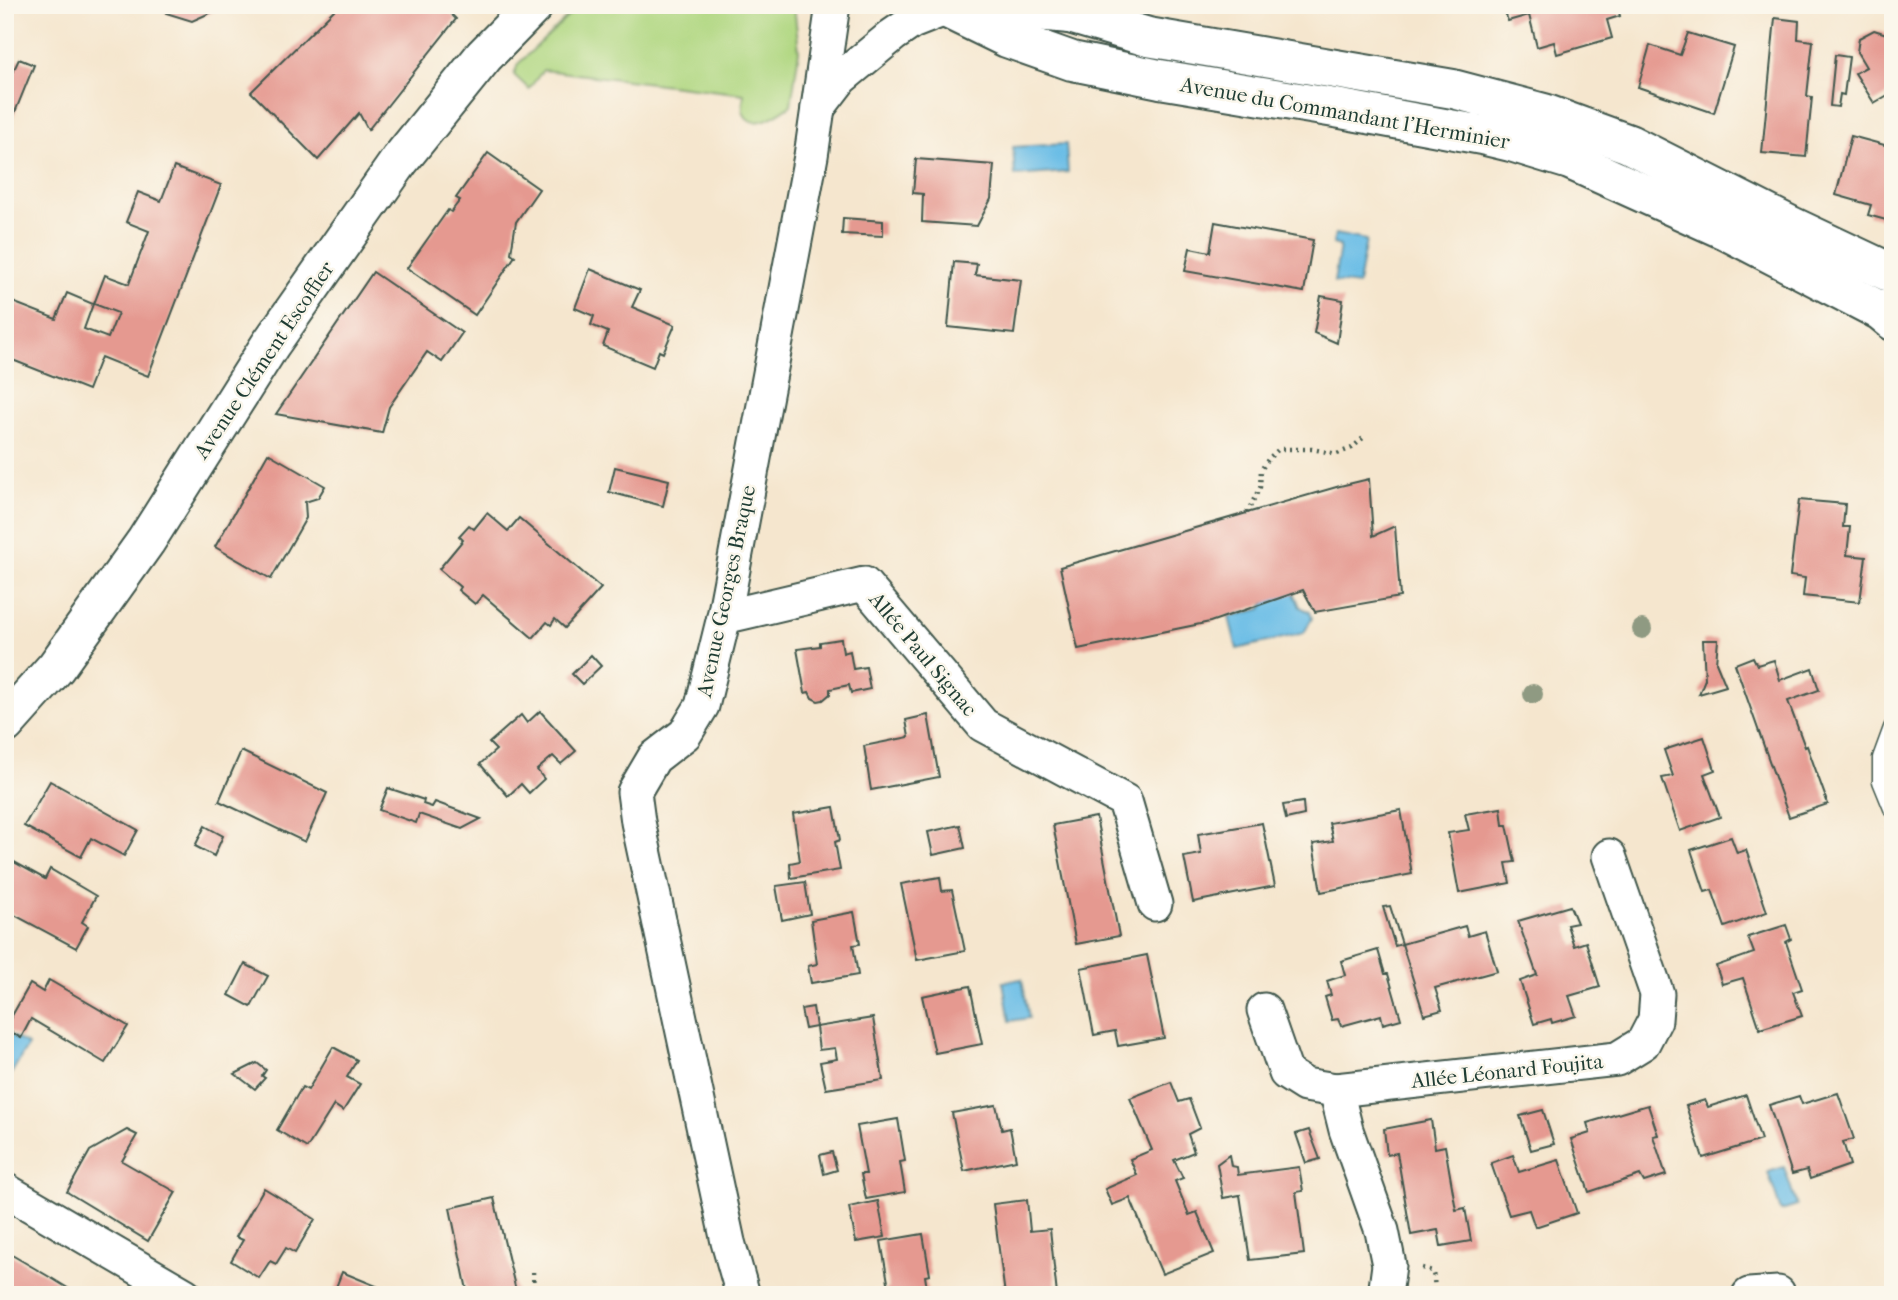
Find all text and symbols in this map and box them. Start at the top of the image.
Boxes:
street label: Avenue du Commandant l'Herminier [1178,72,1512,154]
street label: Avenue Clément Escoffier [189,257,339,464]
street label: Avenue Georges Braque [692,483,760,700]
street label: Allée Paul Signac [864,587,982,721]
street label: Allée Léonard Foujita [1409,1049,1604,1093]

